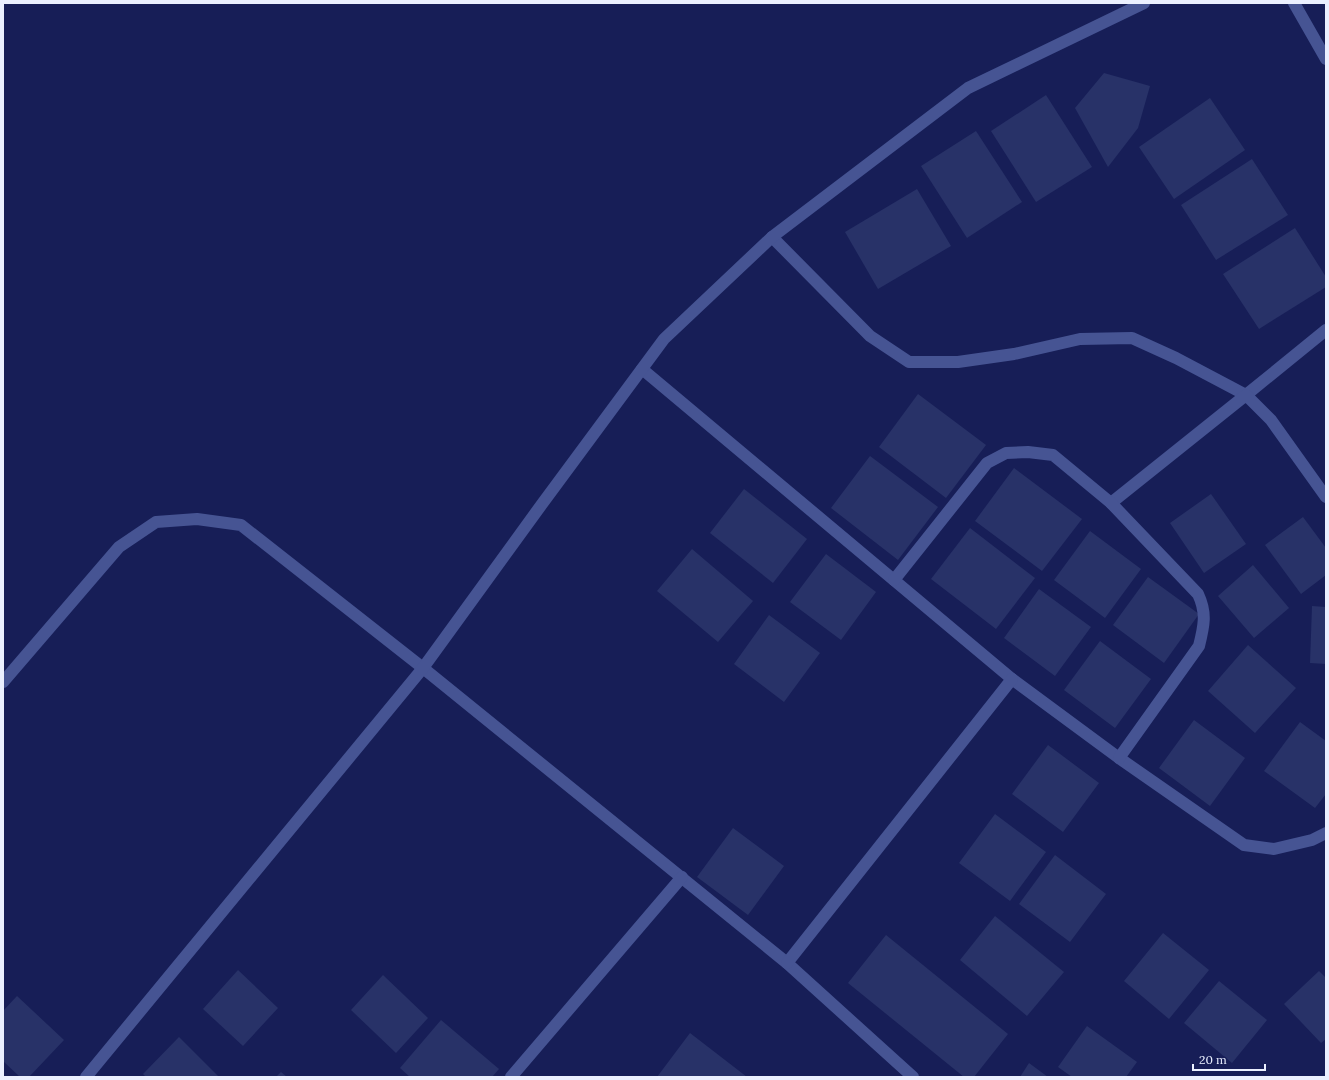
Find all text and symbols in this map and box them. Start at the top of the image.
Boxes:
scale bar [1193,1046,1265,1072]
text: 20 m [1199,1052,1227,1067]

